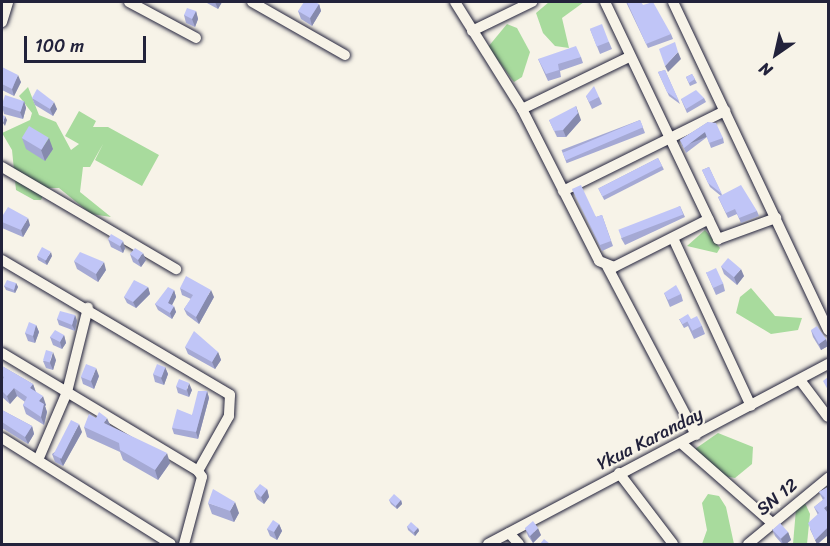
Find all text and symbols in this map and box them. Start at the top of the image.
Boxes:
scale bar [27,24,148,62]
north arrow [746,24,806,84]
text: 100 m [35,30,84,62]
text: N [753,54,778,84]
street label: Ykua Karanday [594,403,706,475]
street label: SN 12 [752,474,802,520]

